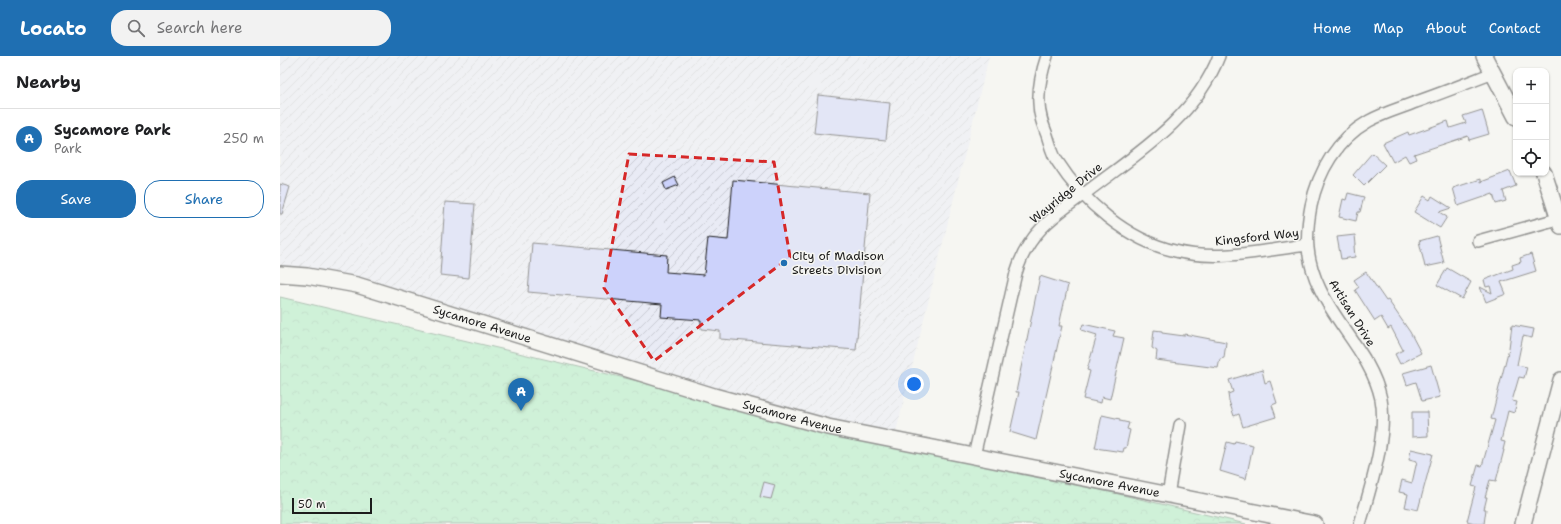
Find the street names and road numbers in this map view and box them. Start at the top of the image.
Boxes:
street label: Wayridge Drive [1027,159,1106,227]
street label: Kingsford Way [1214,225,1300,249]
street label: Artisan Drive [1325,276,1379,350]
street label: Sycamore Avenue [431,301,534,347]
street label: Sycamore Avenue [741,396,844,438]
street label: Sycamore Avenue [1058,465,1161,501]

